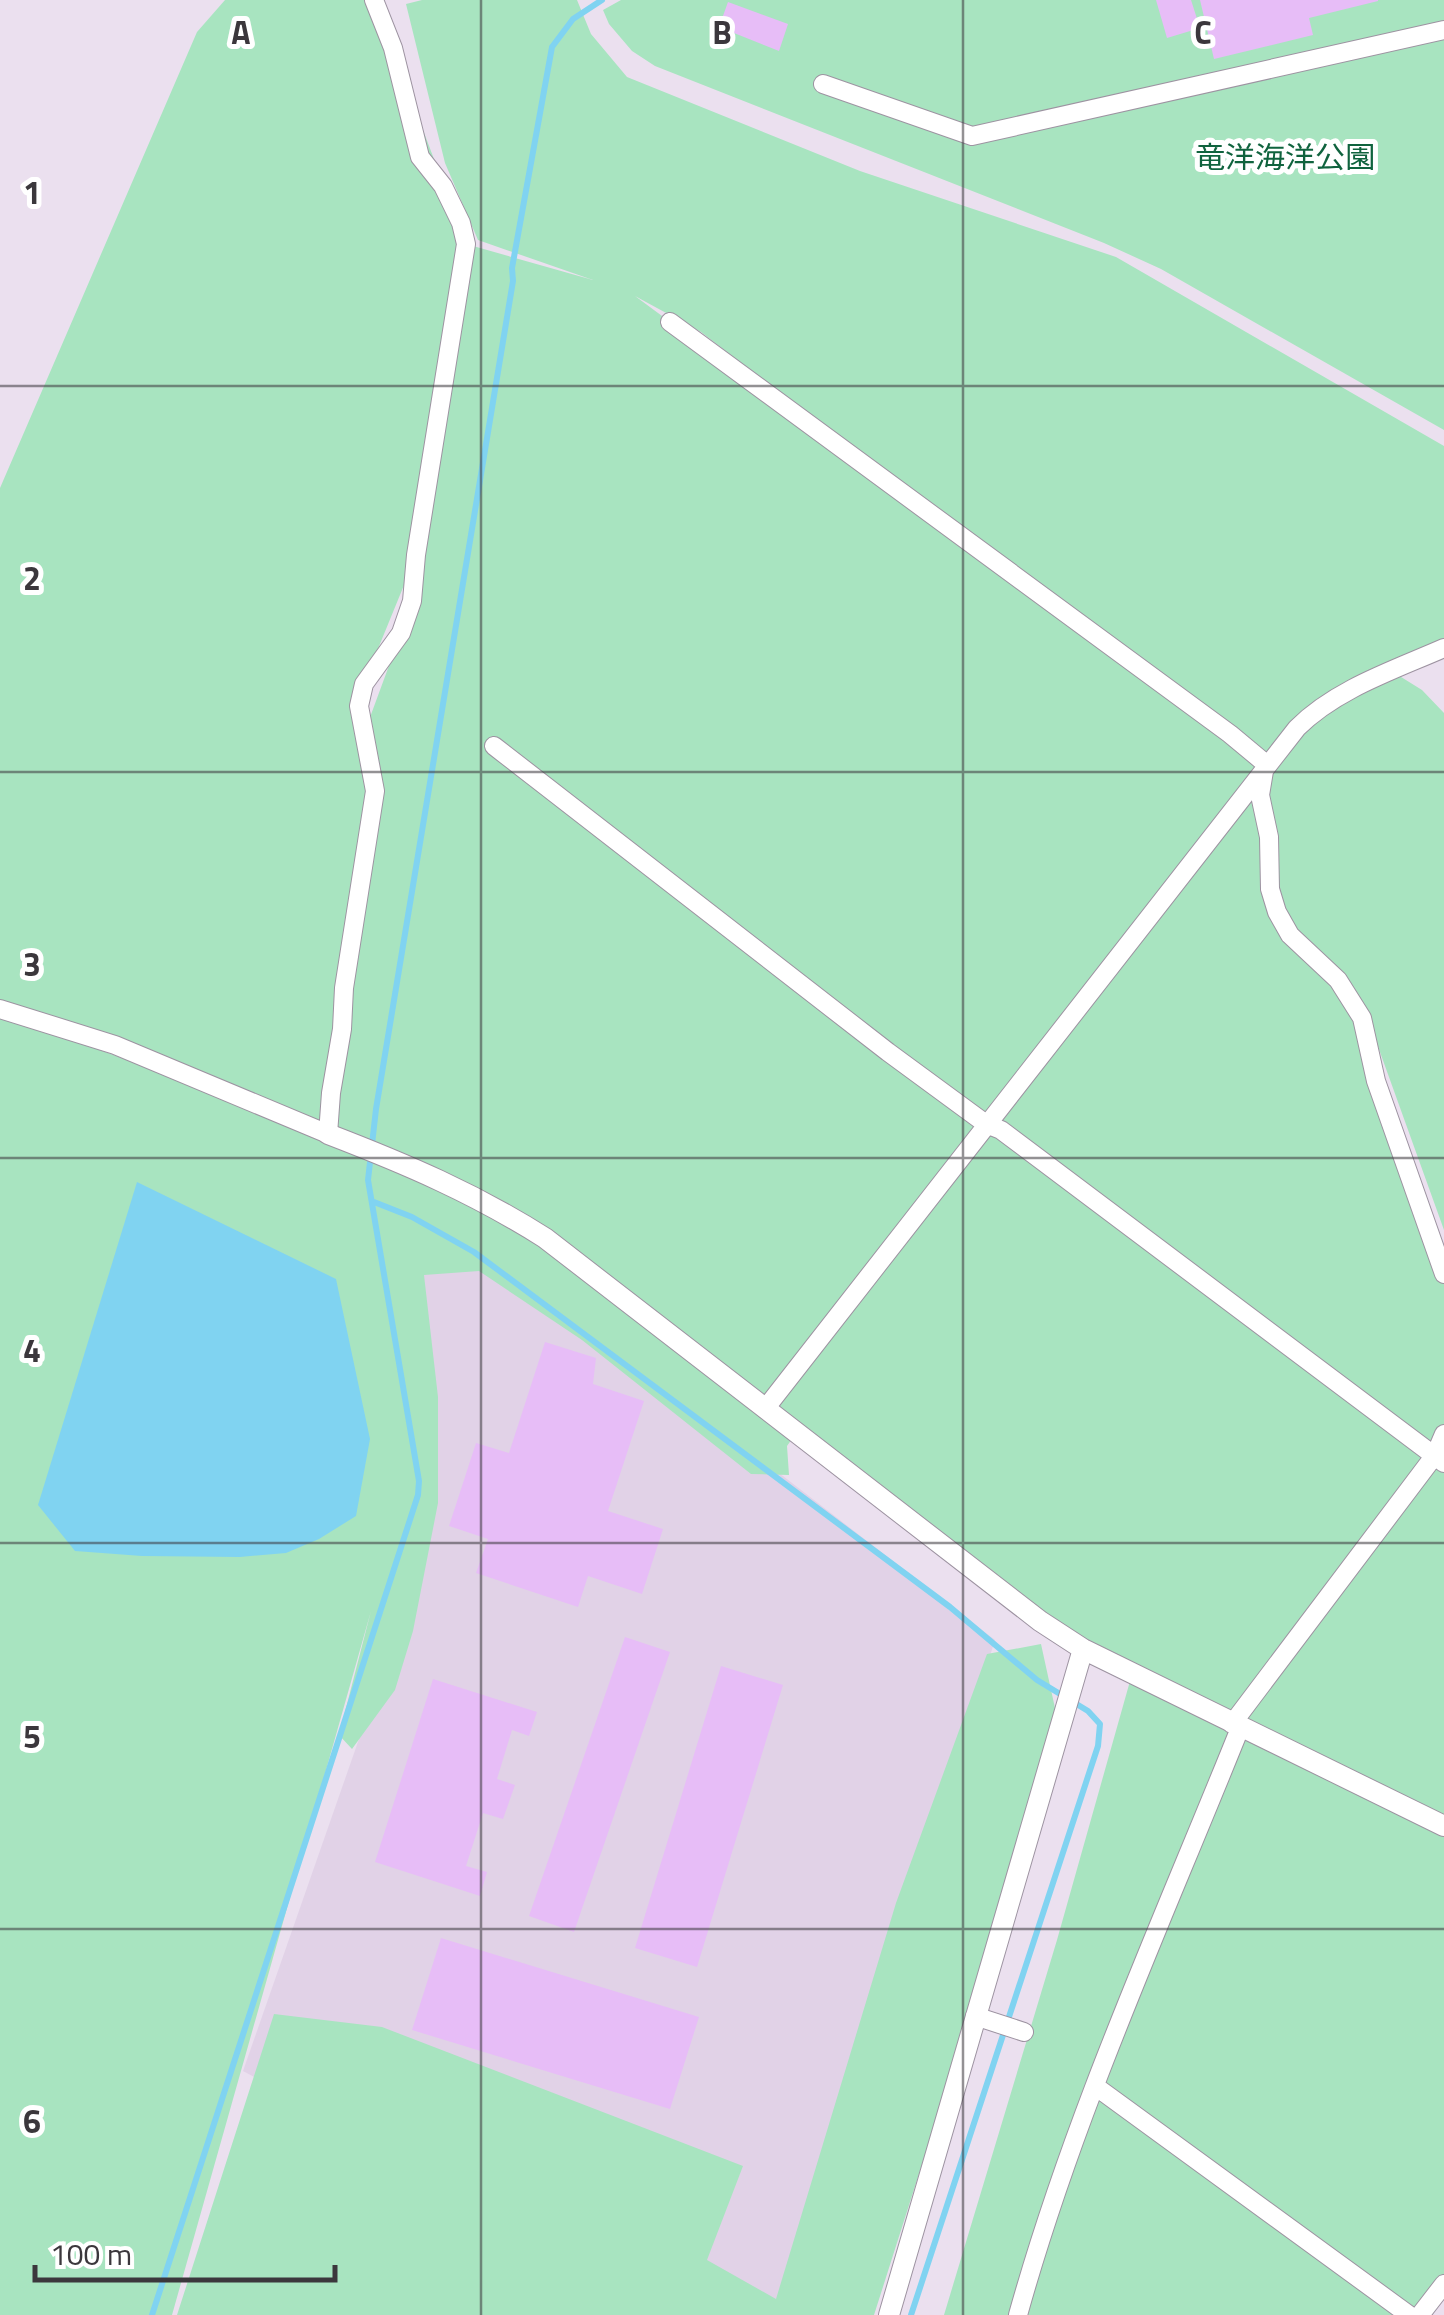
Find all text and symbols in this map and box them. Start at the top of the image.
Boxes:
text: A [231,8,251,56]
text: B [712,8,732,56]
text: C [1194,8,1212,56]
park label: 竜洋海洋公園 [1195,134,1375,180]
text: 1 [23,168,41,216]
text: 2 [23,554,41,602]
text: 3 [23,940,41,988]
text: 4 [23,1326,41,1374]
text: 5 [23,1712,41,1760]
text: 6 [23,2097,41,2145]
scale bar [35,2220,335,2282]
text: 100 m [50,2231,132,2277]

